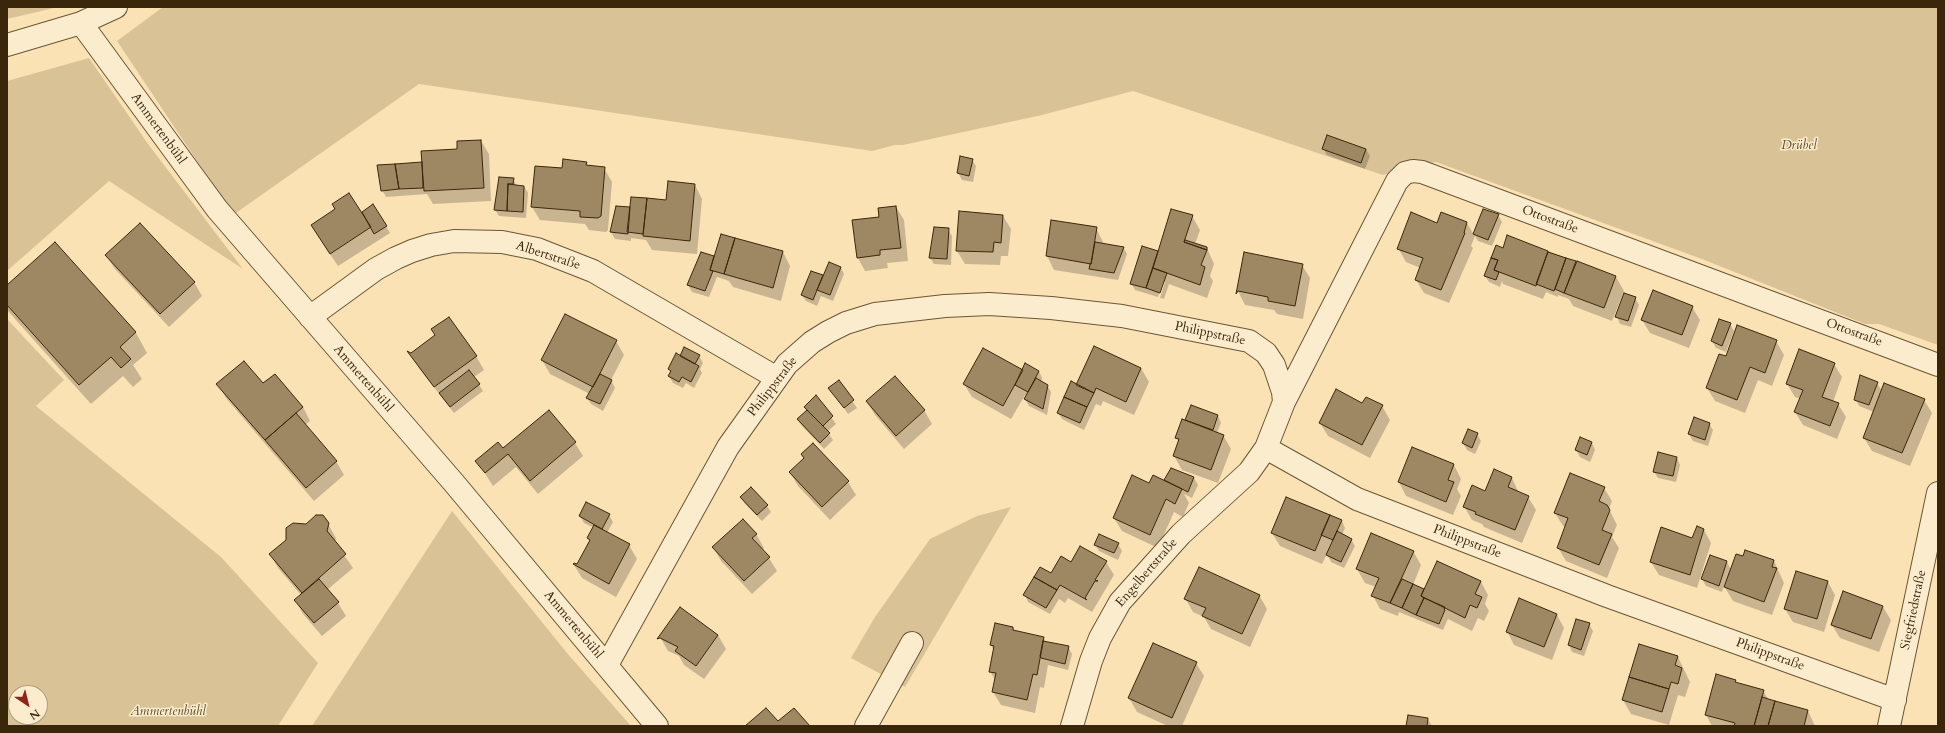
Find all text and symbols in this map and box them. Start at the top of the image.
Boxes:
street label: Ammertenbühl [127,91,189,167]
park label: Drübel [1781,138,1817,154]
street label: Ottostraße [1520,203,1580,237]
street label: Albertstraße [514,238,582,274]
street label: Ottostraße [1824,316,1884,350]
street label: Philippstraße [1173,319,1247,349]
street label: Ammertenbühl [330,342,396,416]
street label: Philippstraße [745,354,801,420]
street label: Philippstraße [1431,522,1503,562]
street label: Engelbertstraße [1113,535,1181,611]
street label: Siegfriedstraße [1898,569,1930,651]
street label: Ammertenbühl [540,588,606,662]
street label: Philippstraße [1734,635,1806,675]
north arrow [8,685,48,725]
park label: Ammertenbühl [130,704,206,720]
text: N [26,706,43,723]

